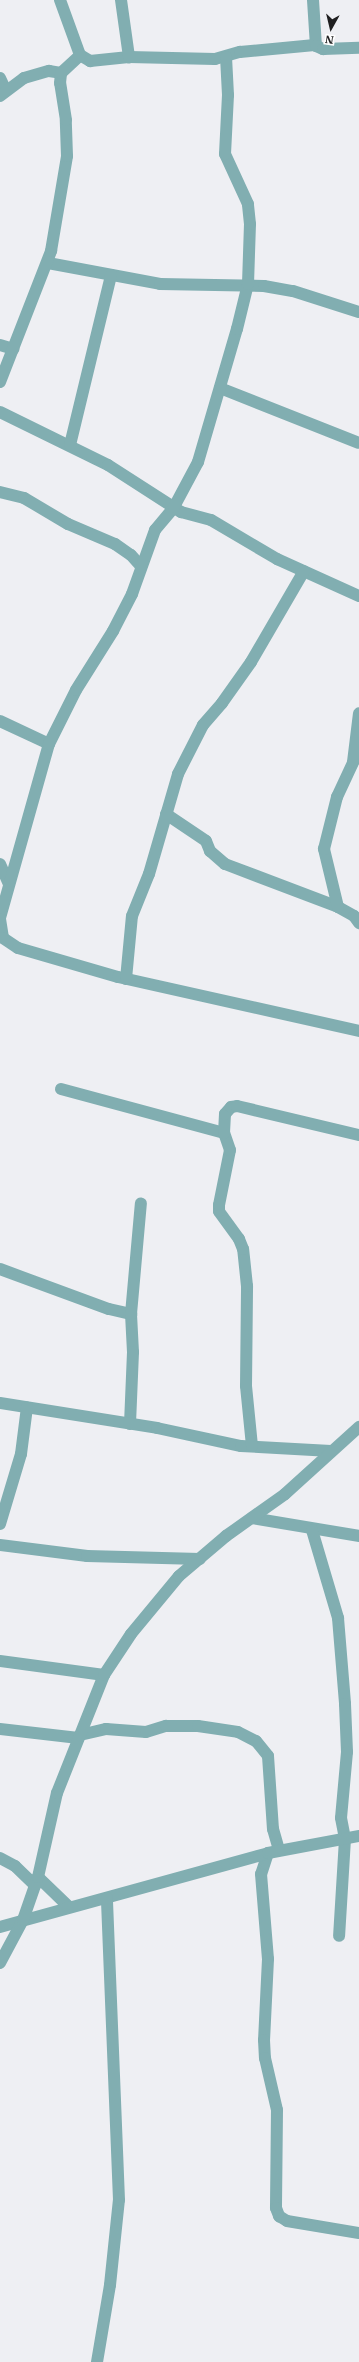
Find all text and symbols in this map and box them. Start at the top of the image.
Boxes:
north arrow [311,8,351,48]
text: N [324,32,335,47]

